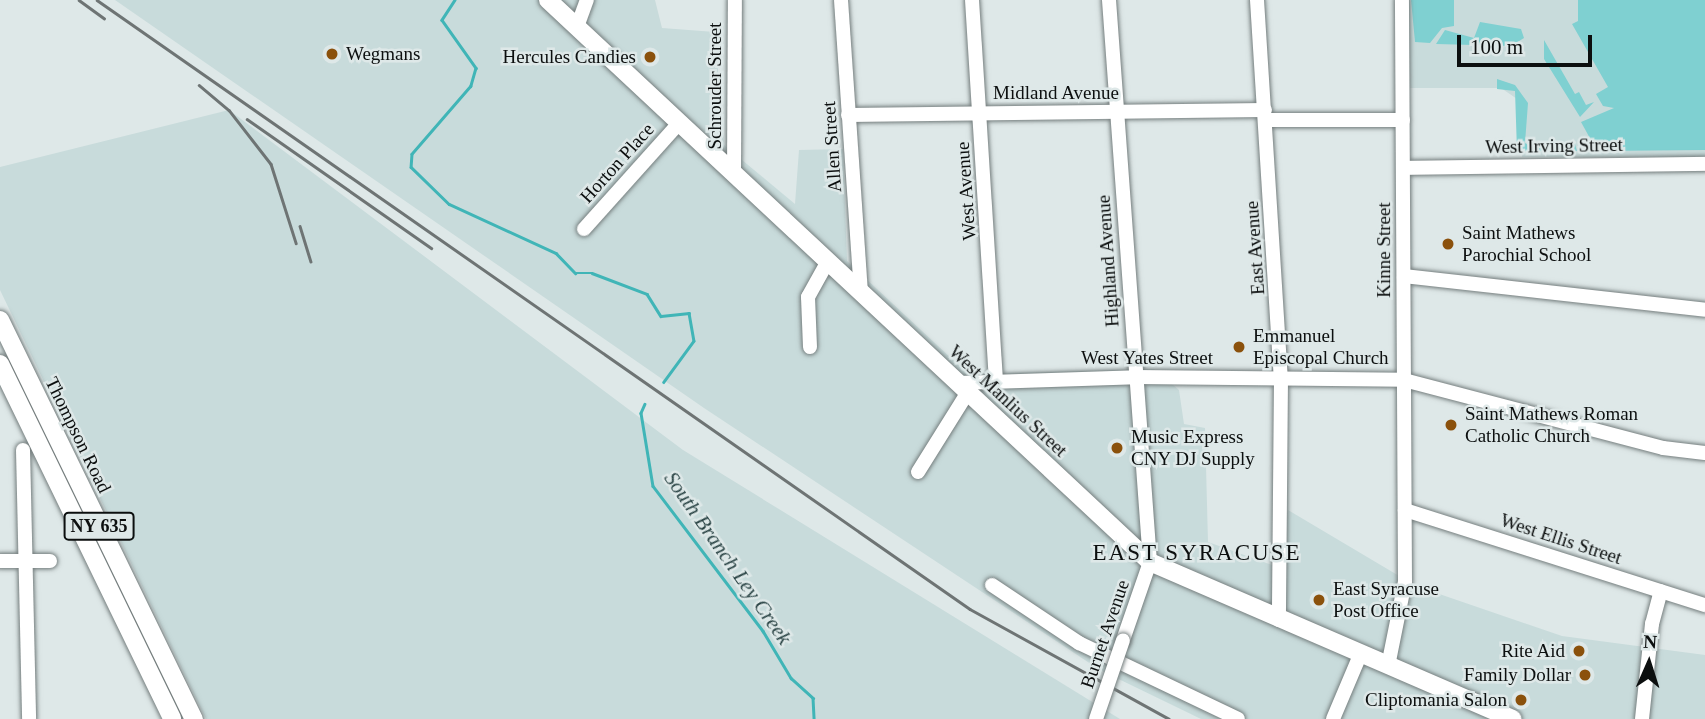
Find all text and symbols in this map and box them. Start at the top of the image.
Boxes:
scale bar [1460,21,1595,65]
street label: Schrouder Street [704,22,726,150]
text: 100 m [1470,35,1523,59]
place label: Wegmans [346,43,420,65]
marker: Wegmans [324,46,340,62]
place label: Hercules Candies [503,46,636,68]
marker: Hercules Candies [642,49,658,65]
street label: Midland Avenue [993,82,1119,104]
street label: Allen Street [817,101,847,193]
street label: Horton Place [575,118,659,208]
street label: West Irving Street [1485,133,1623,159]
street label: West Avenue [951,140,981,242]
street label: Highland Avenue [1092,194,1124,328]
street label: East Avenue [1240,200,1270,296]
street label: Kinne Street [1373,202,1395,298]
place label: Saint Mathews Parochial School [1462,222,1591,266]
marker: Saint Mathews Parochial School [1440,236,1456,252]
place label: Emmanuel Episcopal Church [1253,325,1389,369]
marker: Emmanuel Episcopal Church [1231,339,1247,355]
street label: West Manlius Street [944,340,1072,462]
street label: West Yates Street [1081,347,1213,369]
street label: Thompson Road [40,373,116,497]
place label: Saint Mathews Roman Catholic Church [1465,403,1638,447]
marker: Saint Mathews Roman Catholic Church [1443,417,1459,433]
place label: Music Express CNY DJ Supply [1131,426,1256,470]
marker: Music Express CNY DJ Supply [1109,440,1125,456]
water label: South Branch Ley Creek [659,467,797,649]
street label: West Ellis Street [1497,509,1625,569]
road number: NY 635 [62,512,136,540]
district label: EAST SYRACUSE [1094,539,1300,567]
street label: Burnet Avenue [1076,576,1134,692]
place label: East Syracuse Post Office [1333,578,1439,622]
marker: East Syracuse Post Office [1311,592,1327,608]
north arrow [1614,628,1684,698]
text: N [1643,631,1658,652]
place label: Rite Aid [1500,640,1565,662]
marker: Rite Aid [1571,643,1587,659]
place label: Family Dollar [1464,664,1571,686]
marker: Family Dollar [1577,667,1593,683]
place label: Cliptomania Salon [1365,689,1507,711]
marker: Cliptomania Salon [1513,692,1529,708]

